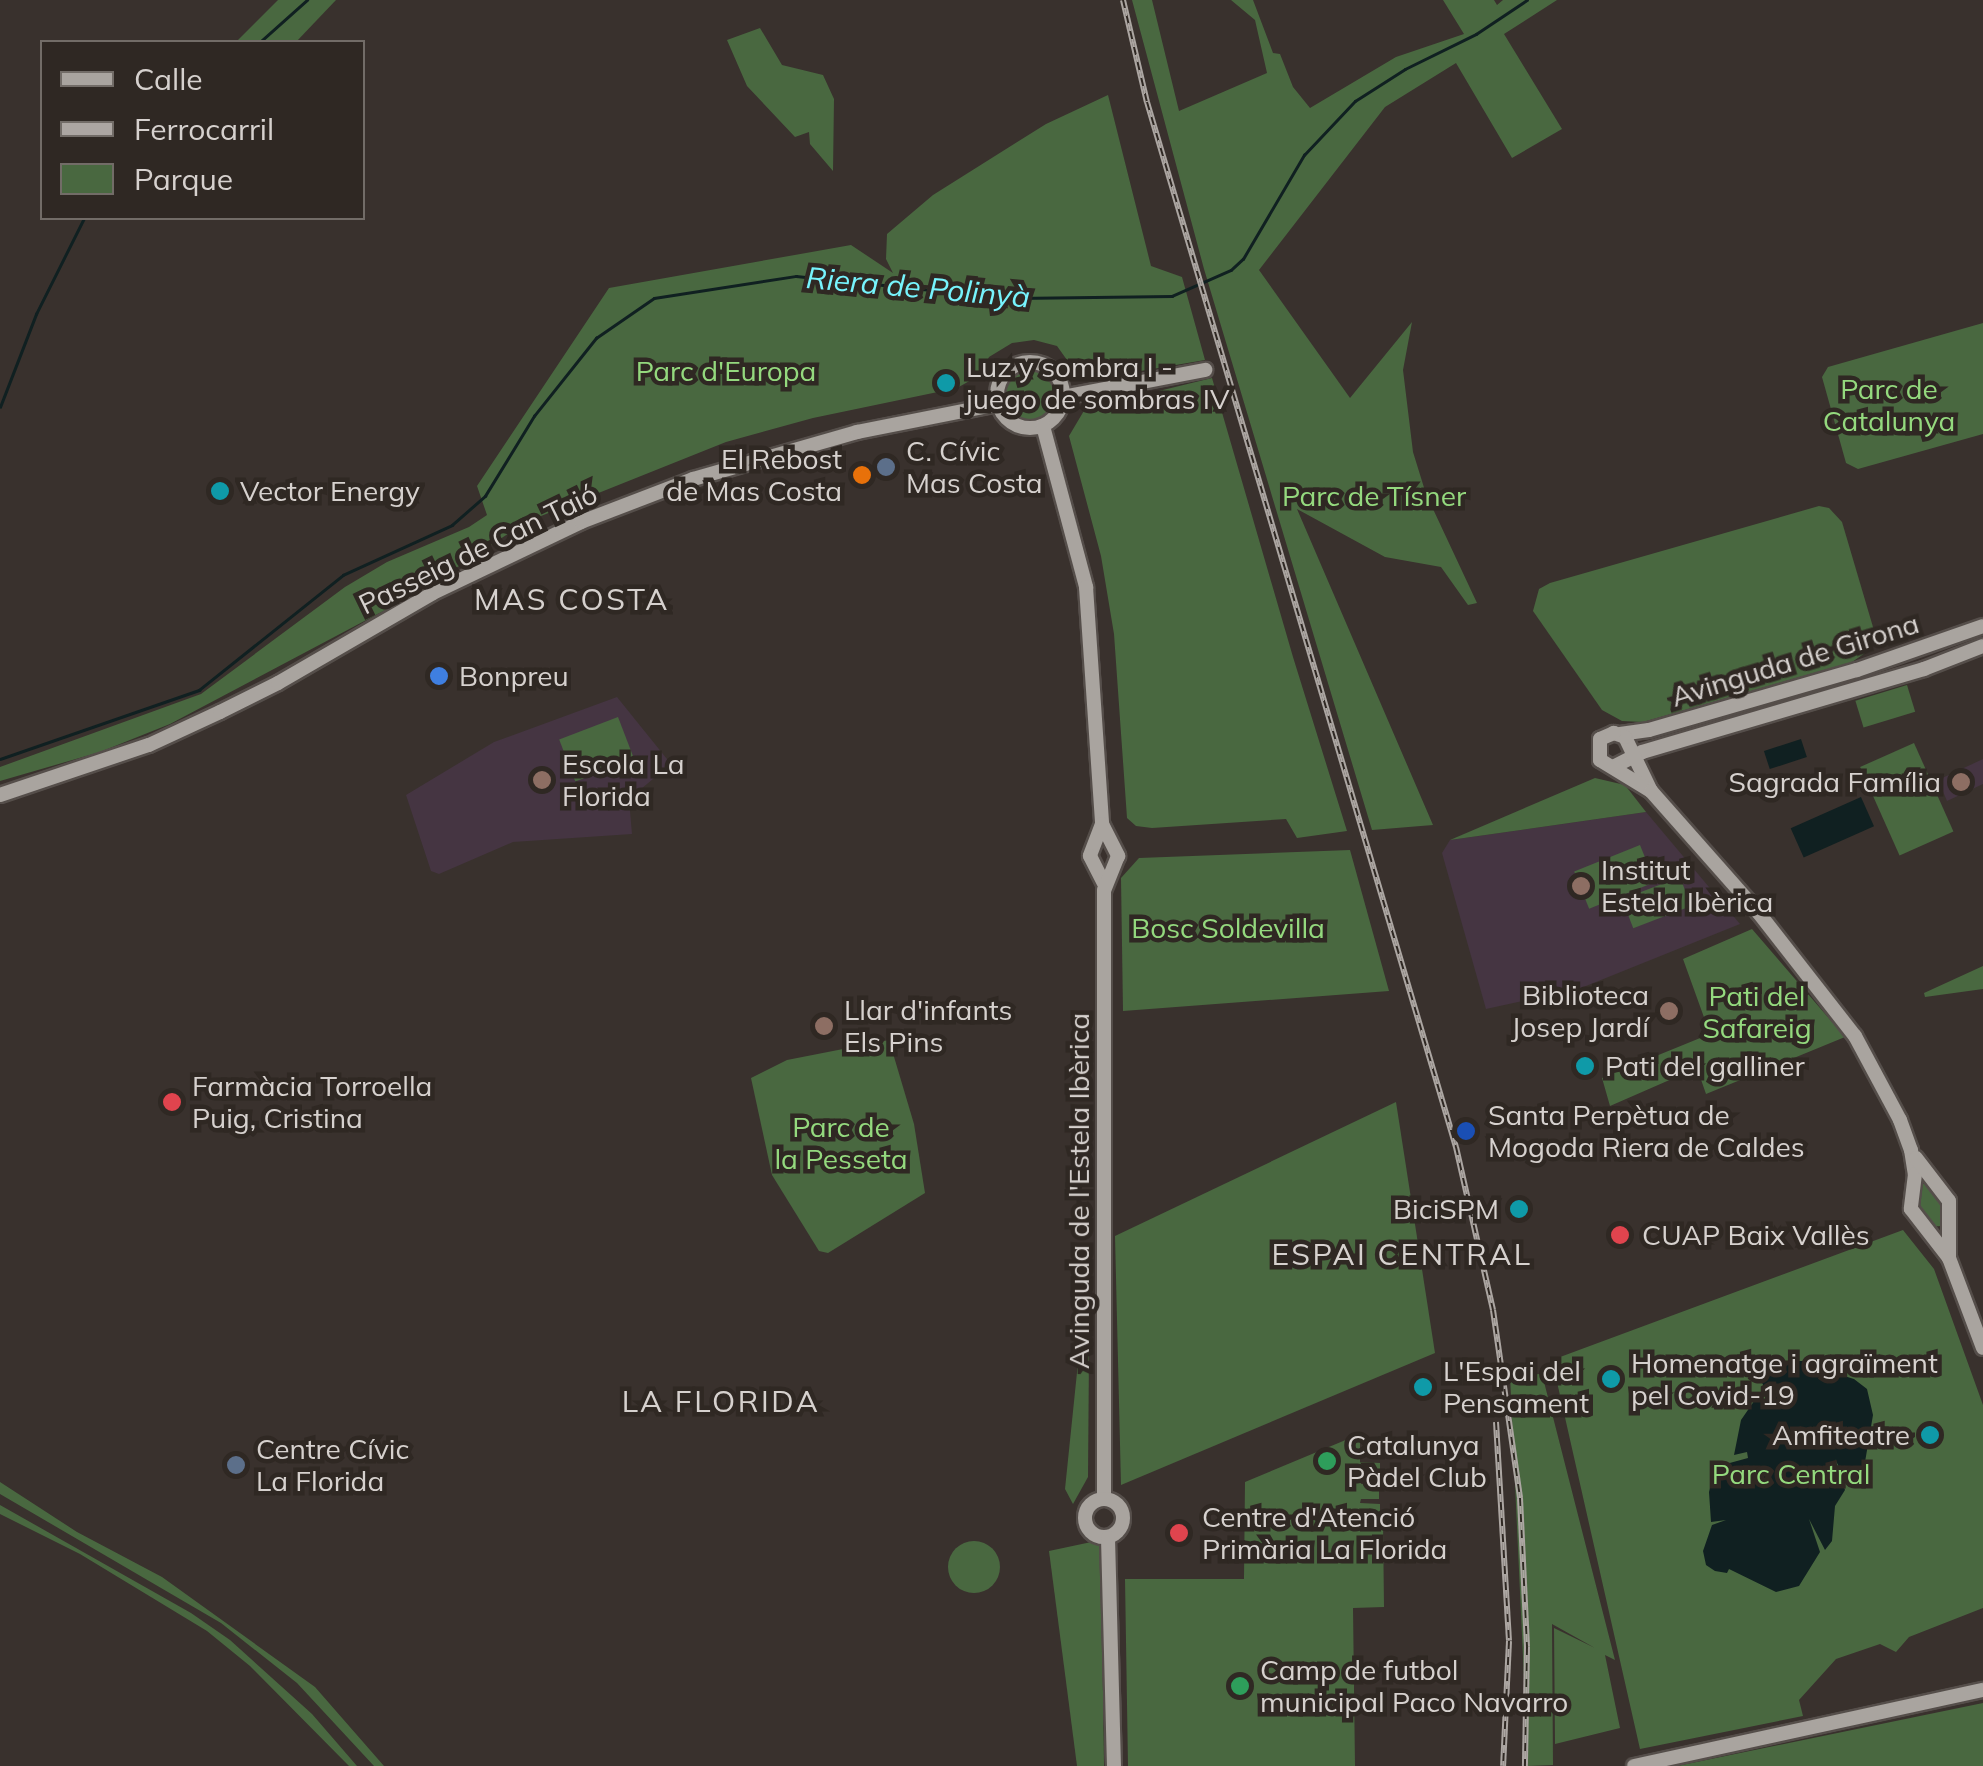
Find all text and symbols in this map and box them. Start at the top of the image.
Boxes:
legend [40,40,365,220]
text: Calle [134,60,203,98]
text: Ferrocarril [134,110,274,148]
text: Parque [134,160,233,198]
water label: Riera de Polinyà [805,259,1031,315]
place label: Luz y sombra I - juego de sombras IV [966,350,1230,416]
park label: Parc d'Europa [636,354,816,388]
marker: Luz y sombra I - juego de sombras IV [935,372,957,394]
park label: Parc de Catalunya [1823,372,1955,438]
place label: C. Cívic Mas Costa [906,434,1043,500]
place label: El Rebost de Mas Costa [666,442,842,508]
marker: C. Cívic Mas Costa [875,456,897,478]
marker: El Rebost de Mas Costa [851,464,873,486]
place label: Vector Energy [240,474,420,508]
street label: Passeig de Can Taió [353,477,603,621]
park label: Parc de Tísner [1282,479,1466,513]
marker: Vector Energy [209,480,231,502]
district label: MAS COSTA [474,581,670,617]
street label: Avinguda de Girona [1667,606,1923,714]
place label: Bonpreu [459,659,569,693]
marker: Bonpreu [428,665,450,687]
place label: Escola La Florida [562,747,685,813]
place label: Sagrada Família [1729,765,1941,799]
marker: Escola La Florida [531,769,553,791]
marker: Sagrada Família [1950,771,1972,793]
place label: Institut Estela Ibèrica [1601,853,1773,919]
marker: Institut Estela Ibèrica [1570,875,1592,897]
park label: Bosc Soldevilla [1131,911,1325,945]
place label: Biblioteca Josep Jardí [1511,978,1649,1044]
park label: Pati del Safareig [1702,979,1812,1045]
place label: Llar d'infants Els Pins [844,993,1012,1059]
marker: Biblioteca Josep Jardí [1658,1000,1680,1022]
street label: Avinguda de l'Estela Ibèrica [1062,1013,1096,1369]
marker: Llar d'infants Els Pins [813,1015,835,1037]
place label: Pati del galliner [1605,1049,1805,1083]
marker: Pati del galliner [1574,1055,1596,1077]
place label: Farmàcia Torroella Puig, Cristina [192,1069,432,1135]
marker: Farmàcia Torroella Puig, Cristina [161,1091,183,1113]
place label: Santa Perpètua de Mogoda Riera de Caldes [1488,1098,1805,1164]
park label: Parc de la Pesseta [774,1110,908,1176]
marker: Santa Perpètua de Mogoda Riera de Caldes [1453,1118,1479,1144]
place label: BiciSPM [1393,1192,1499,1226]
marker: BiciSPM [1508,1198,1530,1220]
place label: CUAP Baix Vallès [1642,1218,1870,1252]
marker: CUAP Baix Vallès [1607,1222,1633,1248]
district label: ESPAI CENTRAL [1271,1236,1533,1272]
place label: Homenatge i agraïment pel Covid-19 [1631,1346,1938,1412]
place label: L'Espai del Pensament [1443,1354,1589,1420]
marker: Homenatge i agraïment pel Covid-19 [1600,1368,1622,1390]
marker: L'Espai del Pensament [1412,1376,1434,1398]
district label: LA FLORIDA [622,1383,820,1419]
place label: Amfiteatre [1772,1418,1910,1452]
marker: Amfiteatre [1919,1424,1941,1446]
place label: Catalunya Pàdel Club [1347,1428,1487,1494]
place label: Centre Cívic La Florida [256,1432,409,1498]
marker: Catalunya Pàdel Club [1316,1450,1338,1472]
marker: Centre Cívic La Florida [225,1454,247,1476]
park label: Parc Central [1712,1457,1870,1491]
place label: Centre d'Atenció Primària La Florida [1202,1500,1447,1566]
marker: Centre d'Atenció Primària La Florida [1166,1520,1192,1546]
place label: Camp de futbol municipal Paco Navarro [1260,1653,1568,1719]
marker: Camp de futbol municipal Paco Navarro [1229,1675,1251,1697]

